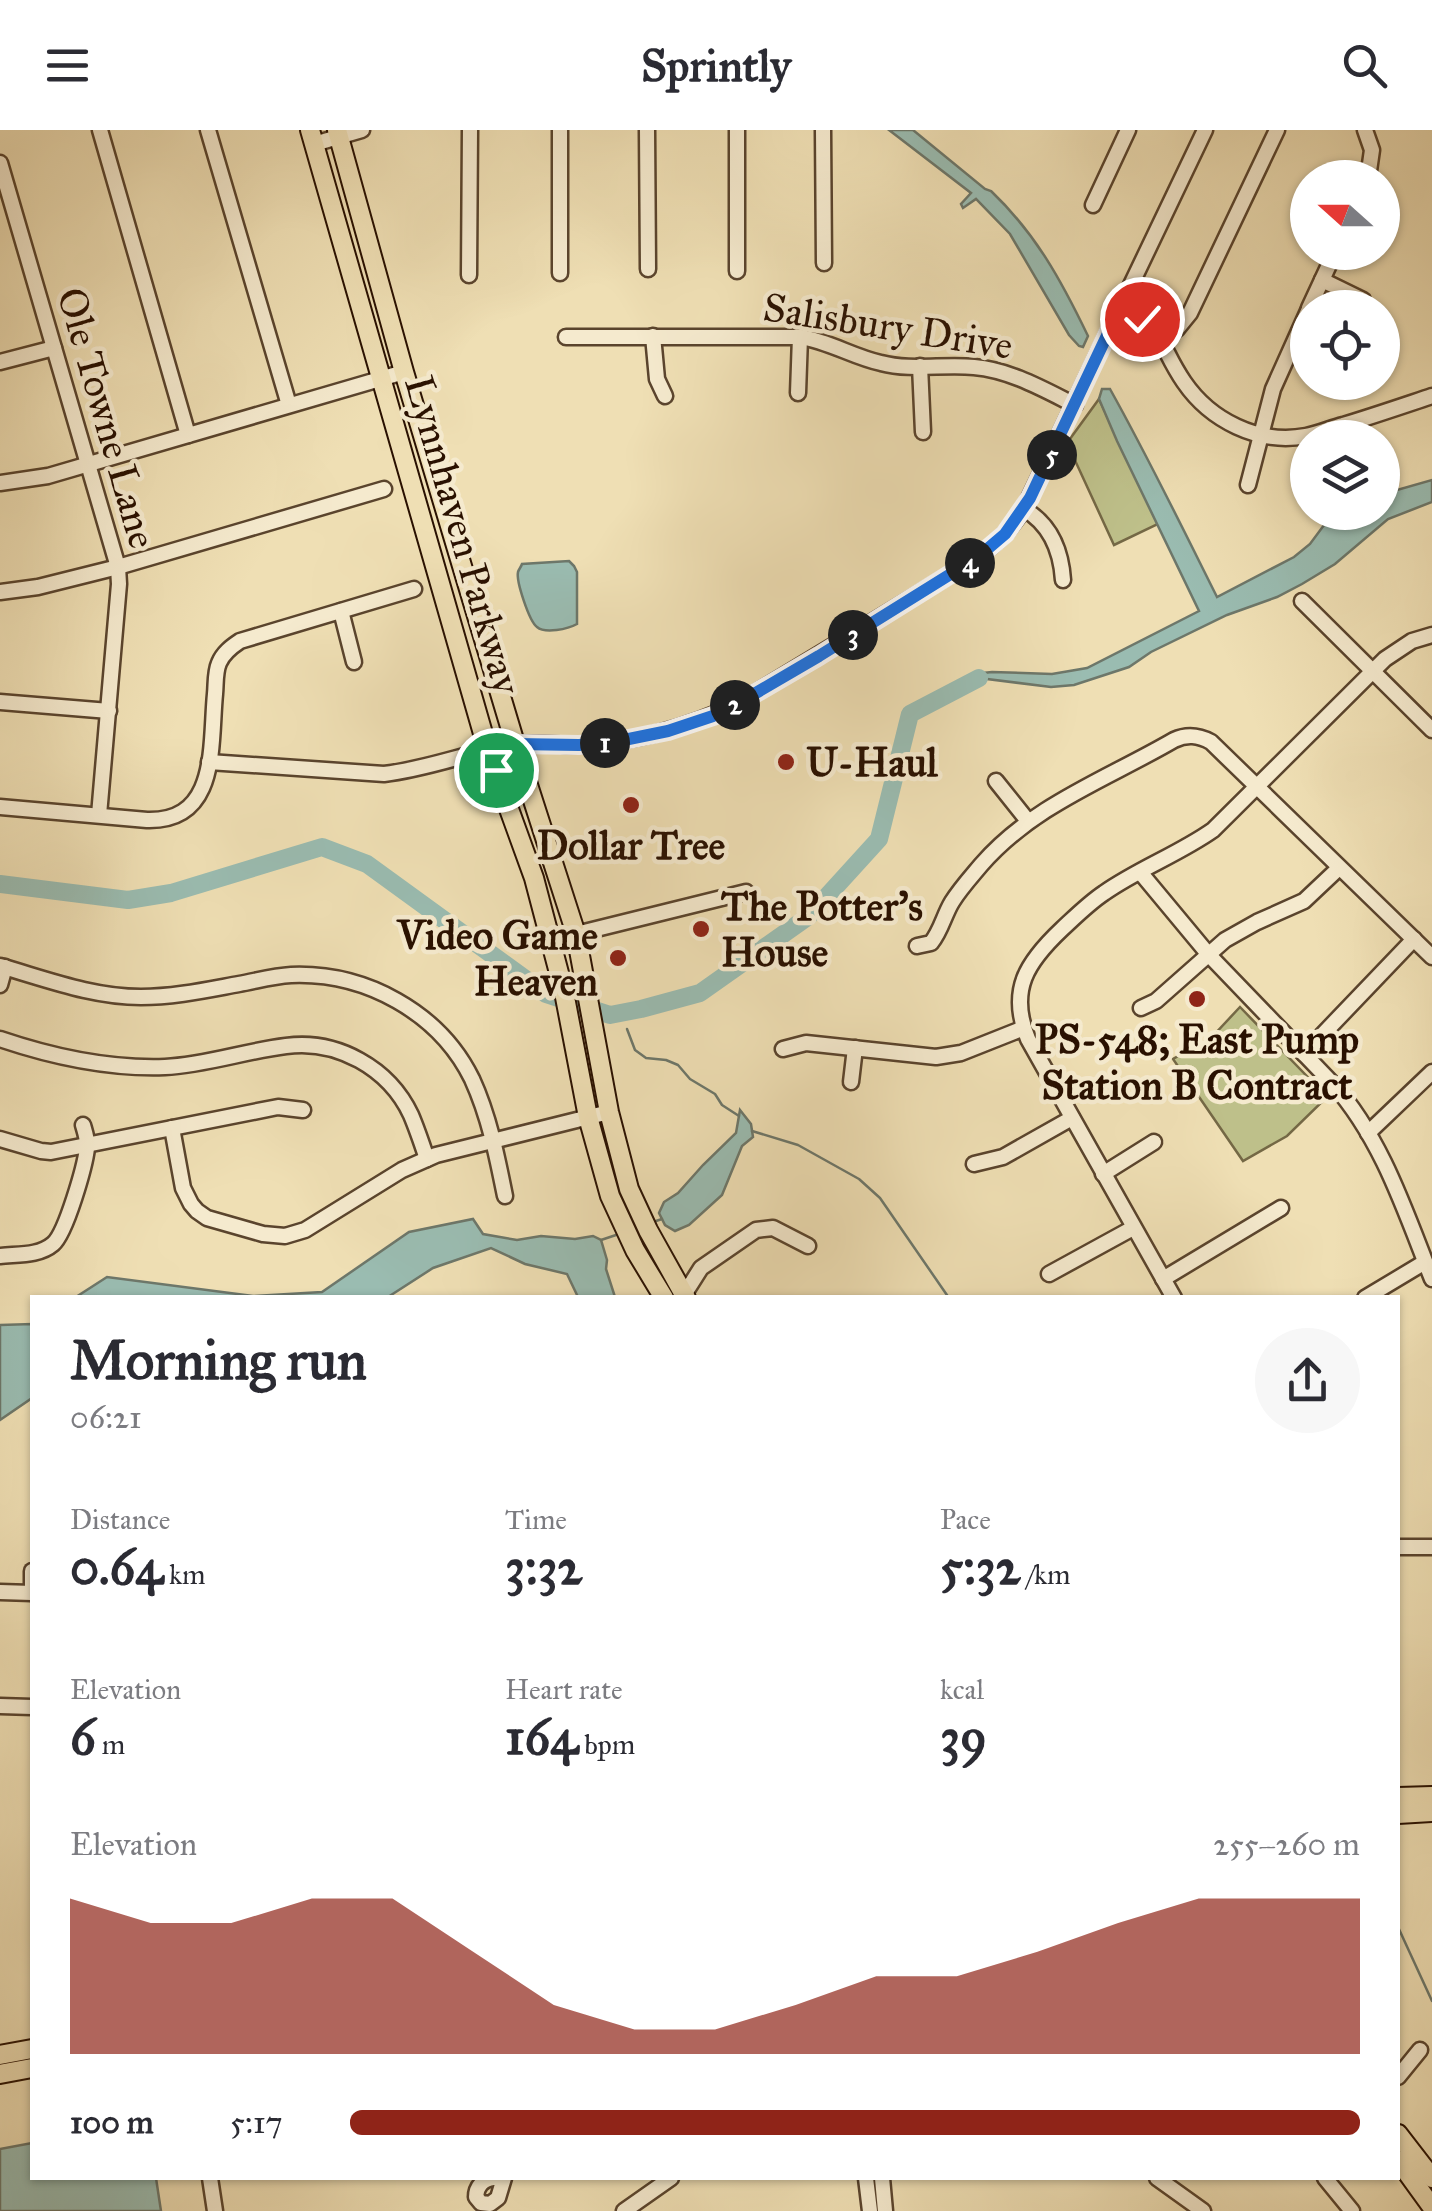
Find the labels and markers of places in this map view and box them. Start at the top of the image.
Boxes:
pin [1100,277,1185,362]
pin: 5 [1027,430,1077,480]
pin: 4 [945,538,995,588]
pin: 3 [828,610,878,660]
pin: 2 [710,680,760,730]
pin: 1 [580,718,630,768]
pin [454,728,539,813]
place label: U-Haul [806,738,939,787]
marker: U-Haul [775,751,797,773]
marker: Dollar Tree [620,794,642,816]
place label: Dollar Tree [537,821,726,870]
place label: The Potter's House [721,882,923,977]
place label: Video Game Heaven [396,911,598,1006]
marker: The Potter's House [690,918,712,940]
marker: Video Game Heaven [607,947,629,969]
marker: PS-548; East Pump Station B Contract [1186,988,1208,1010]
place label: PS-548; East Pump Station B Contract [1035,1015,1359,1110]

